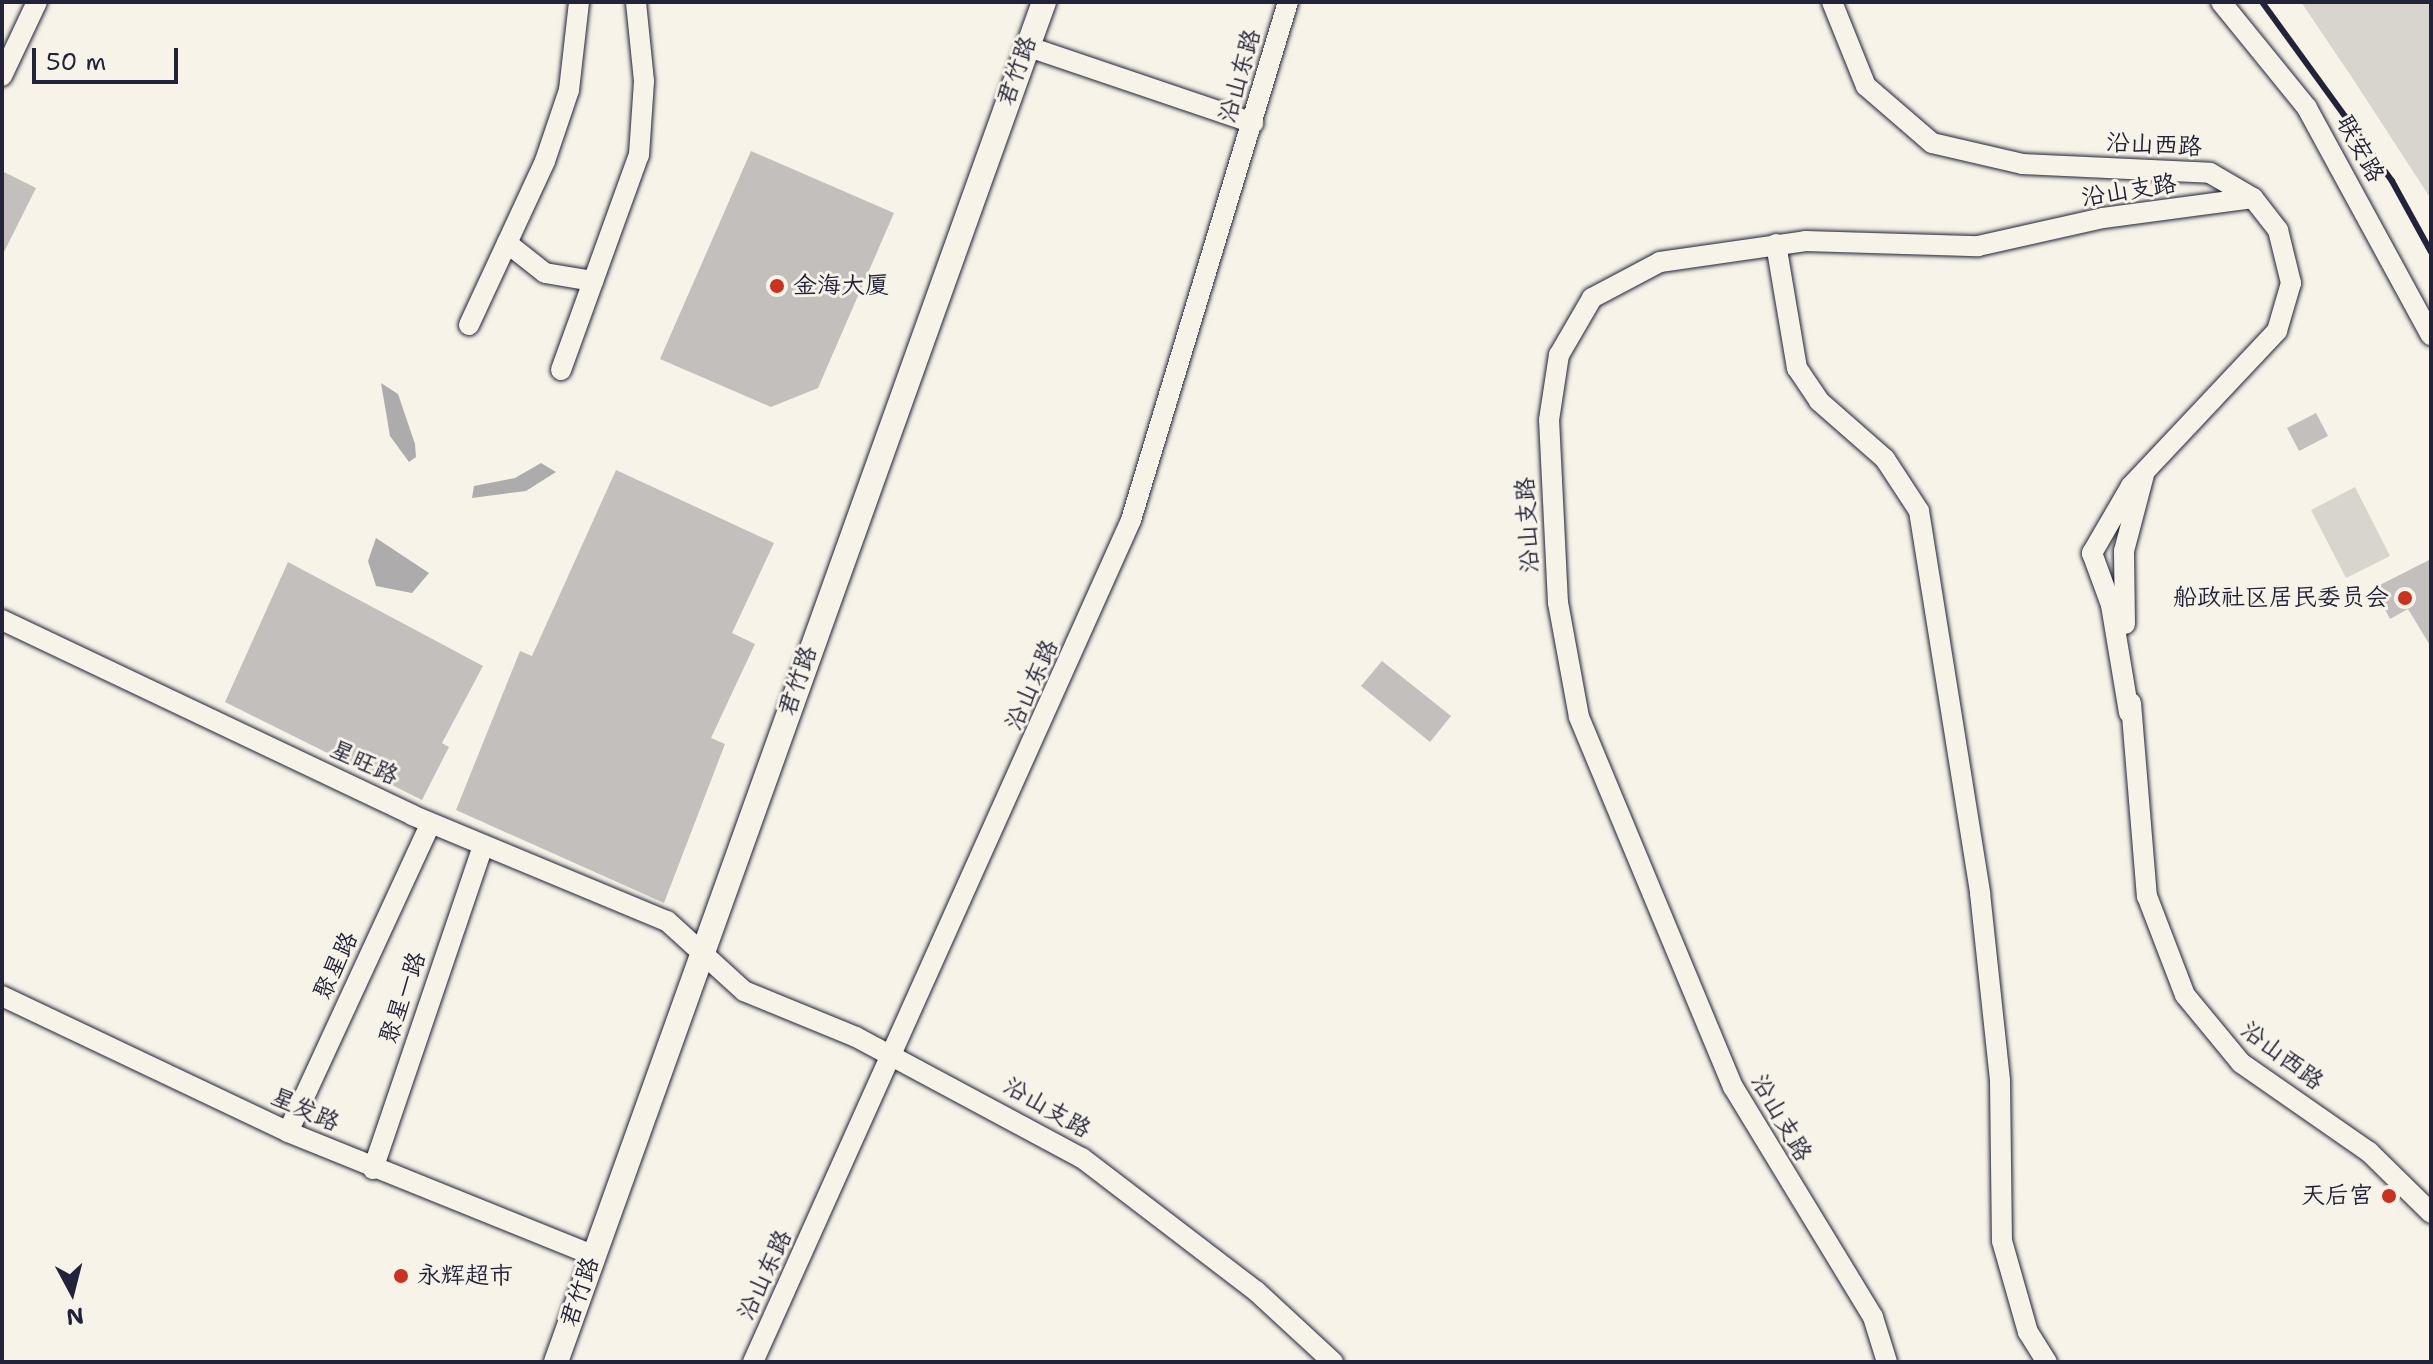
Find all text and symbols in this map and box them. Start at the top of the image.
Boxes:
street label: 沿山东路 [1213,26,1267,126]
scale bar [36,32,182,82]
street label: 君竹路 [991,32,1043,110]
text: 50 m [46,46,106,78]
street label: 联安路 [2330,111,2390,187]
street label: 沿山西路 [2105,128,2203,162]
street label: 沿山支路 [2079,169,2179,213]
place label: 金海大厦 [793,272,889,300]
marker: 金海大厦 [768,277,786,295]
street label: 沿山支路 [1511,476,1545,574]
place label: 船政社区居民委员会 [2173,584,2389,612]
marker: 船政社区居民委员会 [2396,589,2414,607]
street label: 沿山东路 [999,635,1065,735]
street label: 君竹路 [773,642,823,720]
street label: 星旺路 [325,735,403,791]
street label: 聚星路 [308,927,364,1005]
street label: 聚星一路 [374,948,432,1048]
street label: 沿山西路 [2235,1016,2329,1096]
street label: 沿山支路 [1745,1069,1817,1167]
street label: 沿山支路 [998,1072,1096,1144]
street label: 星发路 [266,1082,344,1138]
place label: 天后宫 [2301,1182,2373,1210]
marker: 天后宫 [2380,1187,2398,1205]
street label: 沿山东路 [732,1225,798,1325]
north arrow [32,1252,112,1332]
street label: 君竹路 [555,1253,605,1331]
place label: 永辉超市 [417,1262,513,1290]
marker: 永辉超市 [392,1267,410,1285]
text: N [65,1301,85,1332]

